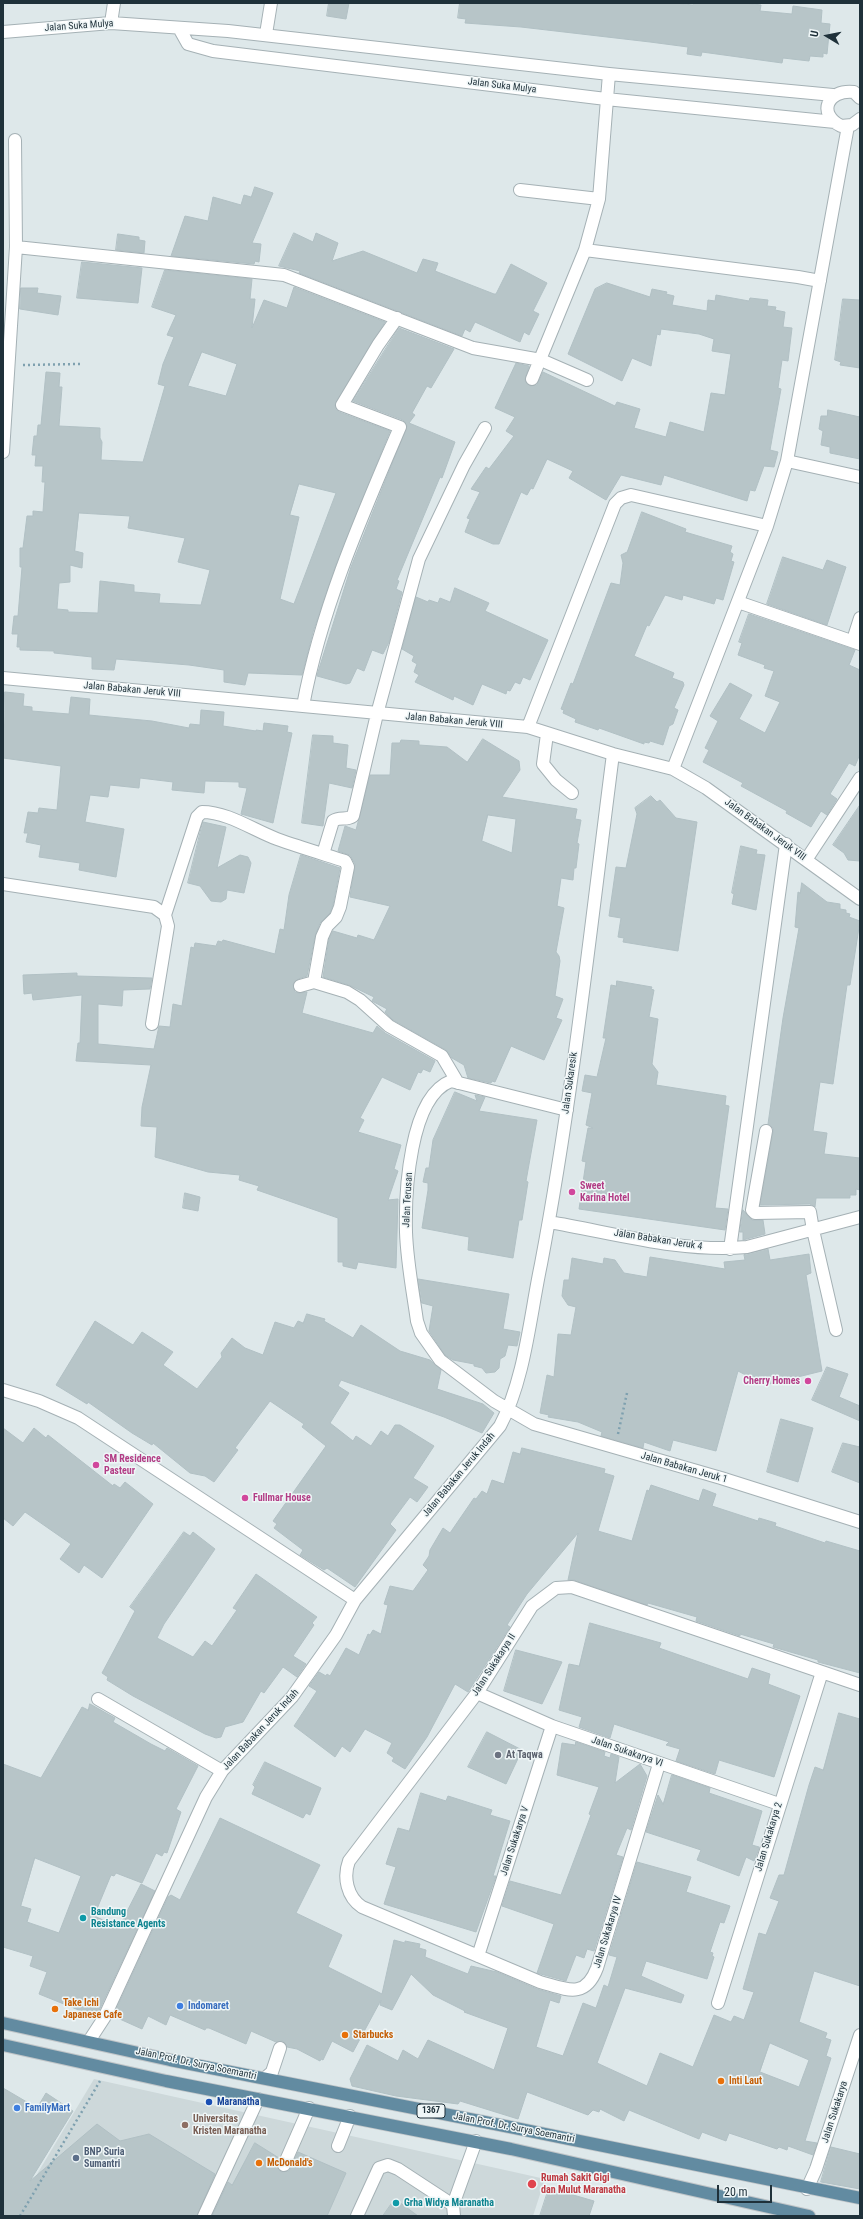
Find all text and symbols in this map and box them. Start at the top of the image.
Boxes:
north arrow [807,16,847,56]
street label: Jalan Suka Mulya [44,18,114,34]
text: U [808,30,822,38]
street label: Jalan Suka Mulya [467,76,537,96]
street label: Jalan Babakan Jeruk VIII [83,680,181,700]
street label: Jalan Babakan Jeruk VIII [405,711,503,731]
street label: Jalan Babakan Jeruk VIII [722,796,808,864]
street label: Jalan Sukaresik [560,1051,580,1115]
street label: Jalan Terusan [401,1172,415,1228]
place label: Sweet Karina Hotel [580,1180,629,1204]
marker: Sweet Karina Hotel [567,1187,577,1197]
street label: Jalan Babakan Jeruk 4 [613,1227,703,1253]
place label: Cherry Homes [743,1375,800,1387]
marker: Cherry Homes [803,1376,813,1386]
street label: Jalan Babakan Jeruk Indah [420,1430,498,1520]
street label: Jalan Babakan Jeruk 1 [639,1450,729,1486]
place label: SM Residence Pasteur [104,1453,161,1476]
marker: SM Residence Pasteur [91,1460,101,1470]
place label: Fullmar House [253,1492,311,1504]
marker: Fullmar House [240,1493,250,1503]
street label: Jalan Sukakarya II [469,1632,519,1698]
street label: Jalan Babakan Jeruk Indah [220,1687,302,1773]
street label: Jalan Sukakarya VI [590,1734,664,1770]
place label: At Taqwa [506,1749,543,1761]
marker: At Taqwa [493,1750,503,1760]
street label: Jalan Sukakarya 2 [753,1801,785,1873]
street label: Jalan Sukakarya V [498,1805,532,1877]
street label: Jalan Sukakarya IV [591,1894,625,1970]
place label: Bandung Resistance Agents [91,1906,166,1930]
marker: Bandung Resistance Agents [78,1913,88,1923]
place label: Take Ichi Japanese Cafe [63,1997,122,2020]
place label: Indomaret [188,2000,229,2012]
marker: Indomaret [175,2001,185,2011]
marker: Take Ichi Japanese Cafe [50,2004,60,2014]
place label: Starbucks [353,2029,393,2041]
marker: Starbucks [340,2030,350,2040]
street label: Jalan Prof. Dr. Surya Soemantri [134,2045,258,2083]
place label: Inti Laut [729,2075,762,2087]
marker: Inti Laut [716,2076,726,2086]
street label: Jalan Sukakarya [819,2079,851,2145]
place label: Maranatha [217,2096,260,2108]
marker: Maranatha [204,2097,214,2107]
place label: FamilyMart [25,2102,70,2114]
marker: FamilyMart [12,2103,22,2113]
road number: 1367 [417,2104,445,2118]
street label: Jalan Prof. Dr. Surya Soemantri [452,2110,576,2146]
place label: Universitas Kristen Maranatha [193,2113,266,2136]
marker: Universitas Kristen Maranatha [180,2120,190,2130]
place label: BNP Suria Sumantri [84,2146,125,2170]
marker: BNP Suria Sumantri [71,2153,81,2163]
place label: McDonald's [267,2157,313,2169]
marker: McDonald's [254,2158,264,2168]
place label: Rumah Sakit Gigi dan Mulut Maranatha [541,2172,626,2196]
scale bar [719,2177,774,2203]
marker: Rumah Sakit Gigi dan Mulut Maranatha [526,2178,538,2190]
text: 20 m [724,2185,748,2199]
place label: Grha Widya Maranatha [404,2197,494,2209]
marker: Grha Widya Maranatha [391,2198,401,2208]

